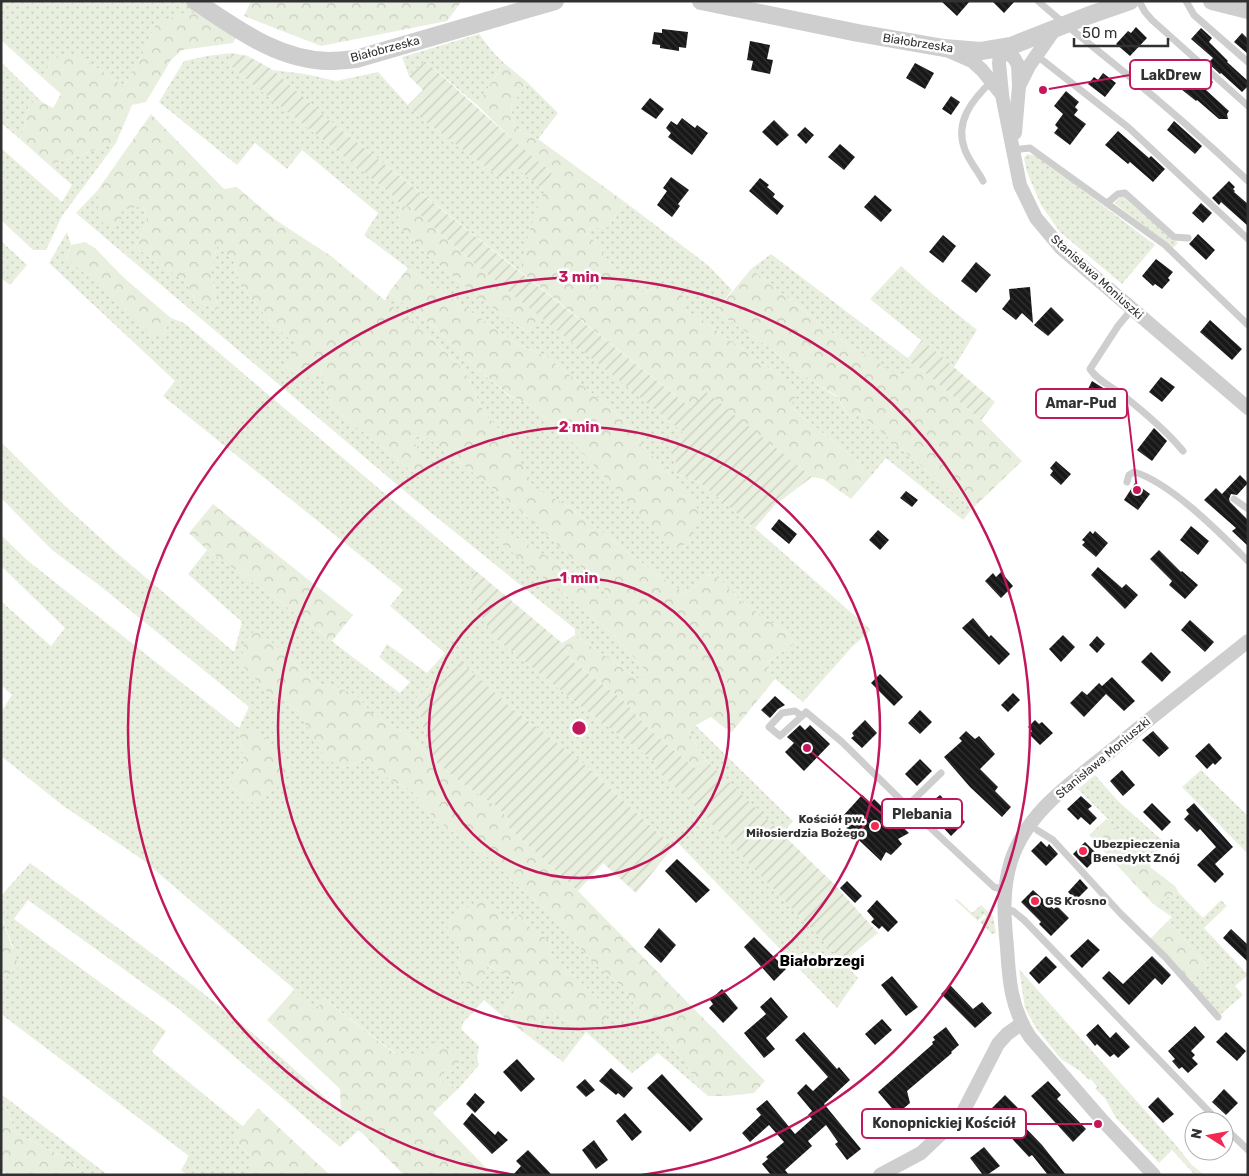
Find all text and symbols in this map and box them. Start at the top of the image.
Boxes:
scale bar [1074,15,1168,47]
text: 50 m [1082,24,1117,42]
street label: Białobrzeska [882,31,954,55]
street label: Białobrzeska [349,33,421,65]
callout: LakDrew [1130,60,1211,89]
text: LakDrew [1141,67,1202,84]
street label: Stanisława Moniuszki [1048,232,1146,322]
text: 3 min [559,268,599,286]
callout: Amar-Pud [1036,389,1127,418]
text: Amar-Pud [1045,395,1117,412]
text: 2 min [559,418,599,436]
text: 1 min [560,569,598,587]
street label: Stanisława Moniuszki [1053,714,1153,802]
centre of rings [570,719,588,737]
callout: Plebania [882,799,962,828]
text: Plebania [892,806,952,823]
place label: Kościół pw. Miłosierdzia Bożego [746,812,865,840]
marker: Kościół pw. Miłosierdzia Bożego [869,820,881,832]
place label: Ubezpieczenia Benedykt Znój [1093,837,1180,865]
marker: Ubezpieczenia Benedykt Znój [1077,845,1089,857]
place label: GS Krosno [1045,894,1107,908]
marker: GS Krosno [1029,895,1041,907]
district label: Białobrzegi [779,952,865,970]
callout: Konopnickiej Kościół [862,1109,1026,1138]
north arrow [1184,1111,1234,1161]
text: Konopnickiej Kościół [872,1115,1016,1132]
text: N [1187,1127,1206,1140]

